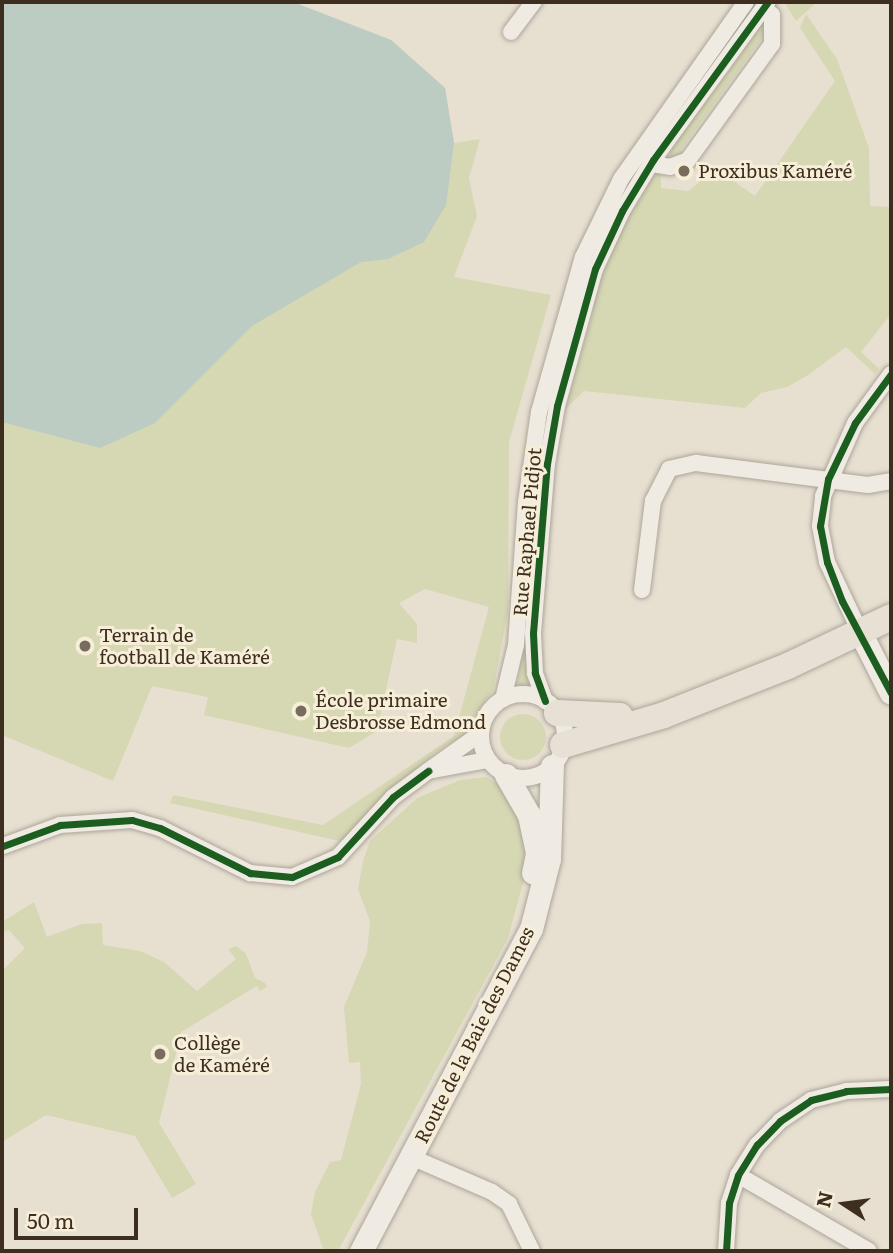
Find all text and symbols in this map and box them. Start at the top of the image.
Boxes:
place label: Proxibus Kaméré [698,160,852,182]
marker: Proxibus Kaméré [676,163,692,179]
street label: Rue Raphael Pidjot [508,447,546,617]
place label: Terrain de football de Kaméré [99,624,270,668]
marker: Terrain de football de Kaméré [77,638,93,654]
place label: École primaire Desbrosse Edmond [315,689,486,733]
marker: École primaire Desbrosse Edmond [293,703,309,719]
street label: Route de la Baie des Dames [409,923,539,1147]
place label: Collège de Kaméré [174,1032,270,1076]
marker: Collège de Kaméré [152,1046,168,1062]
north arrow [809,1169,879,1239]
text: N [808,1188,839,1210]
scale bar [18,1194,142,1238]
text: 50 m [27,1204,74,1235]

